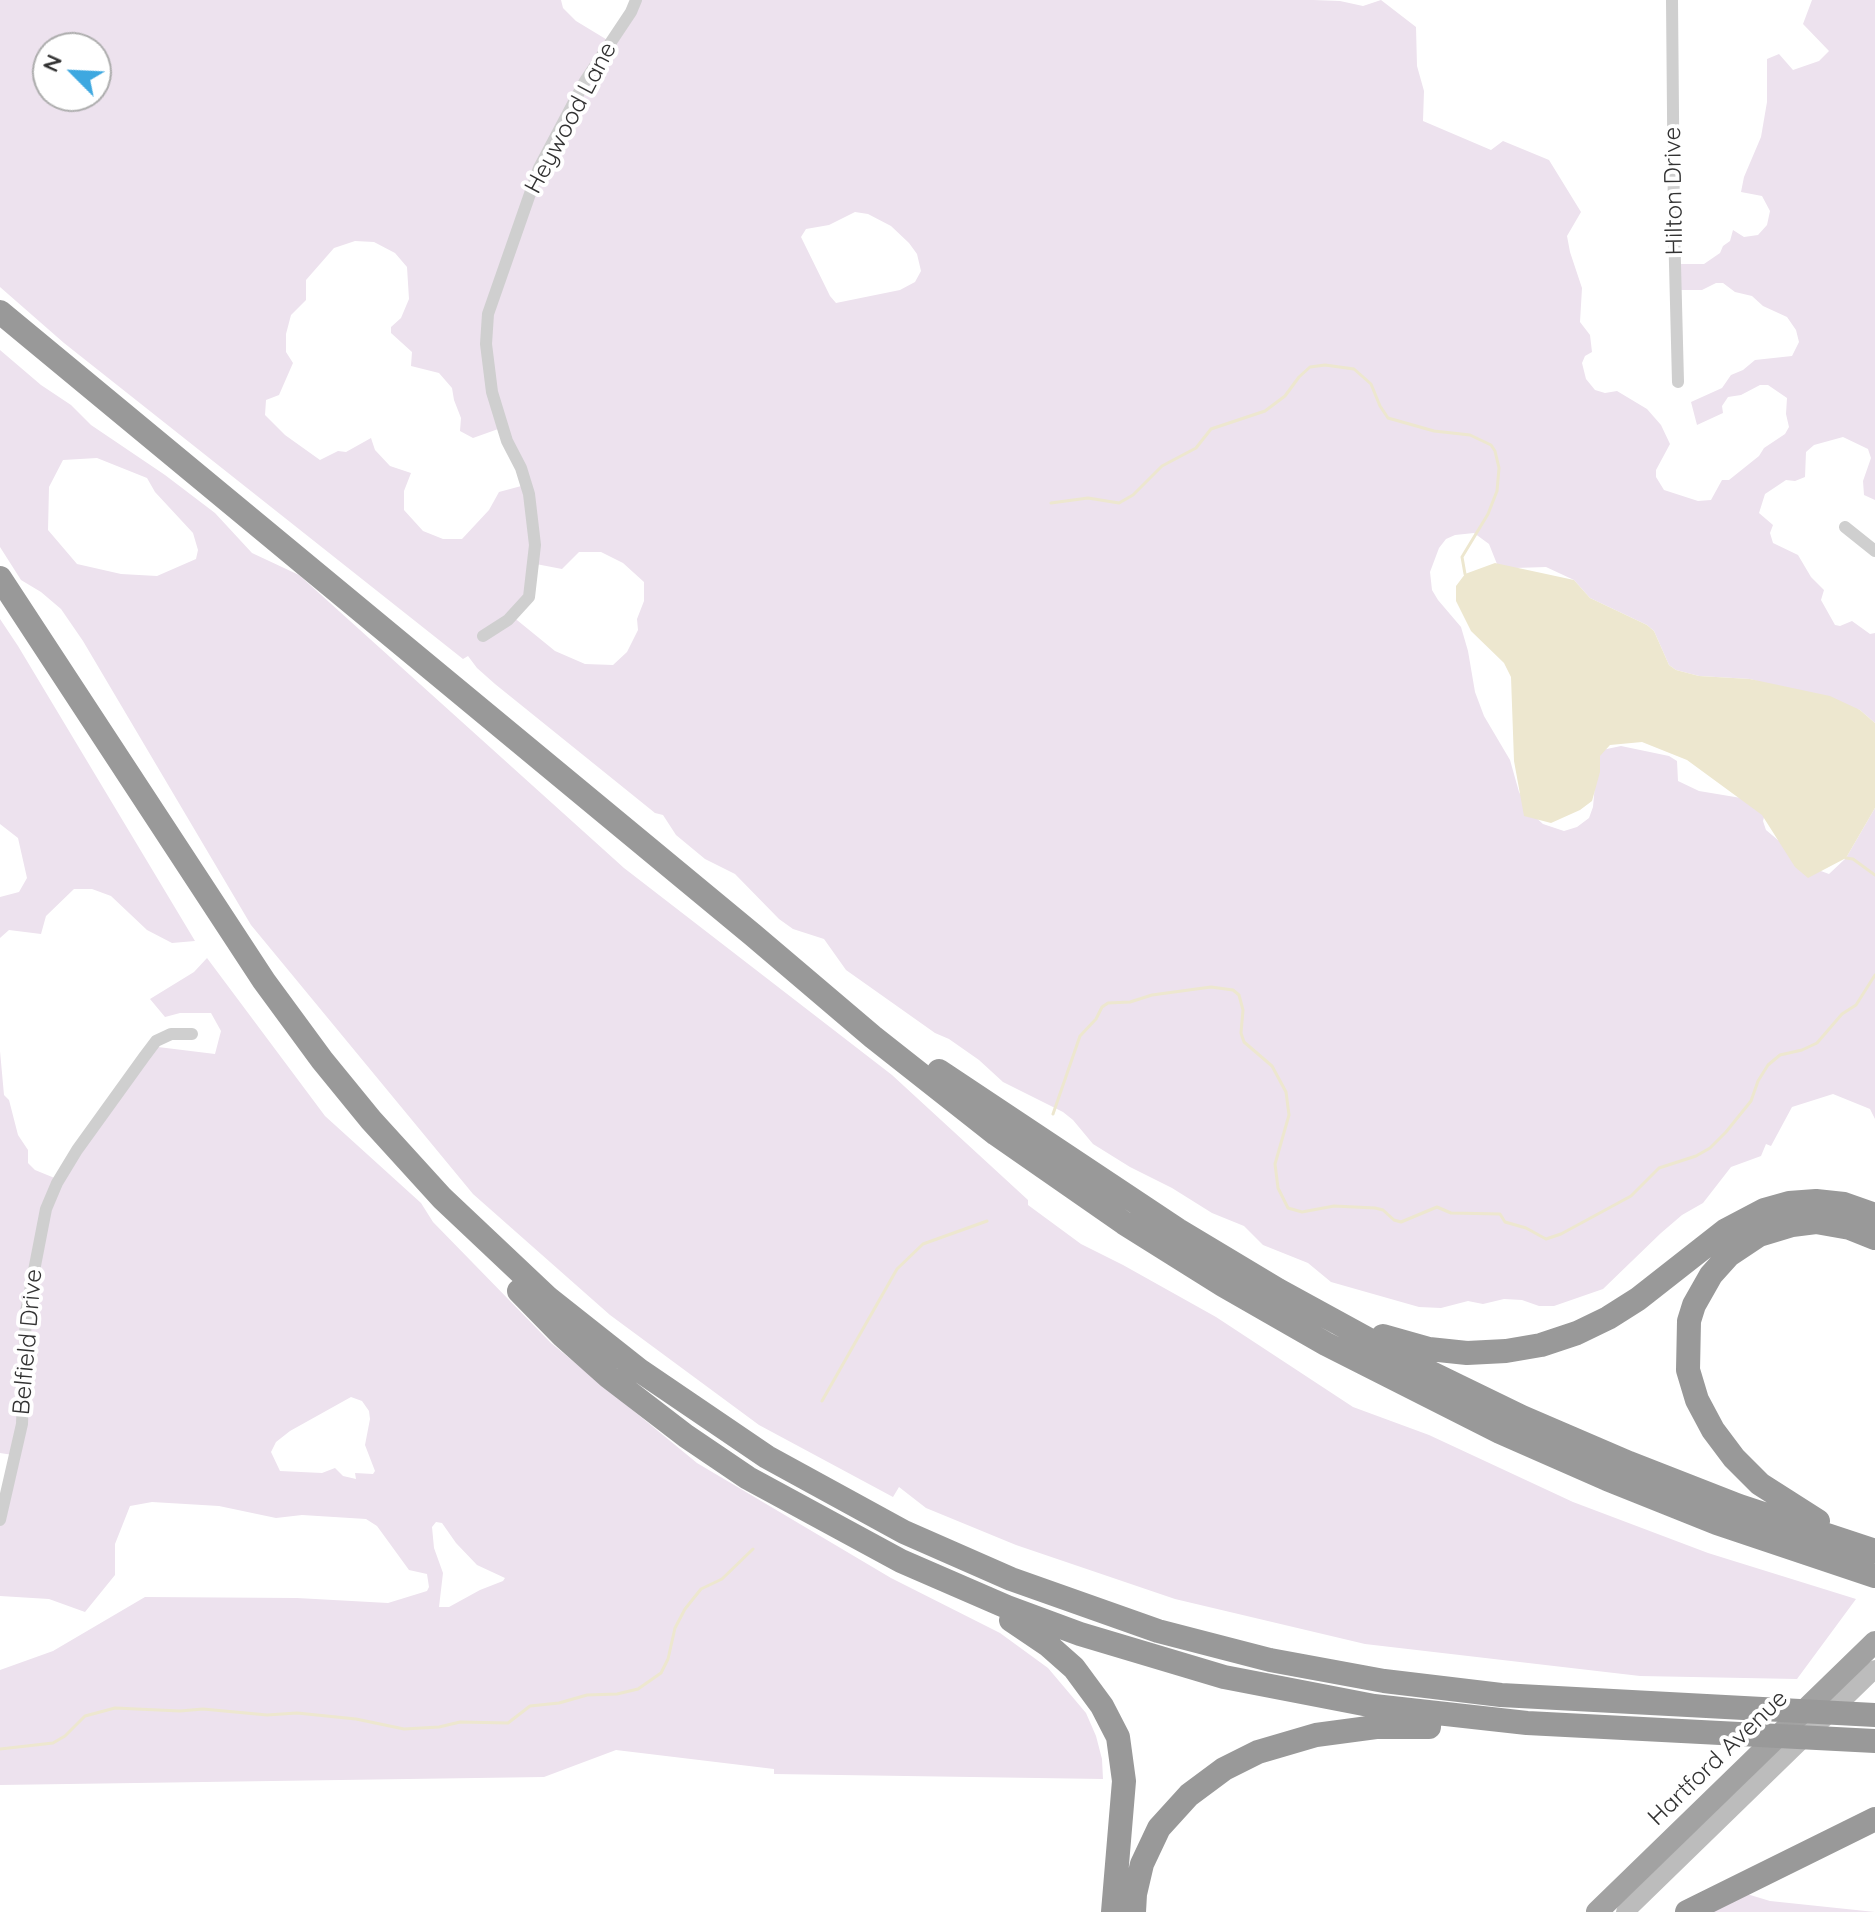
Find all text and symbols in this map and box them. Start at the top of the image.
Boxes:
north arrow [32,32,112,112]
street label: Heywood Lane [519,37,623,199]
text: N [36,50,68,76]
street label: Hilton Drive [1658,126,1690,256]
street label: Belfield Drive [7,1268,49,1416]
street label: Hartford Avenue [1642,1684,1794,1832]

